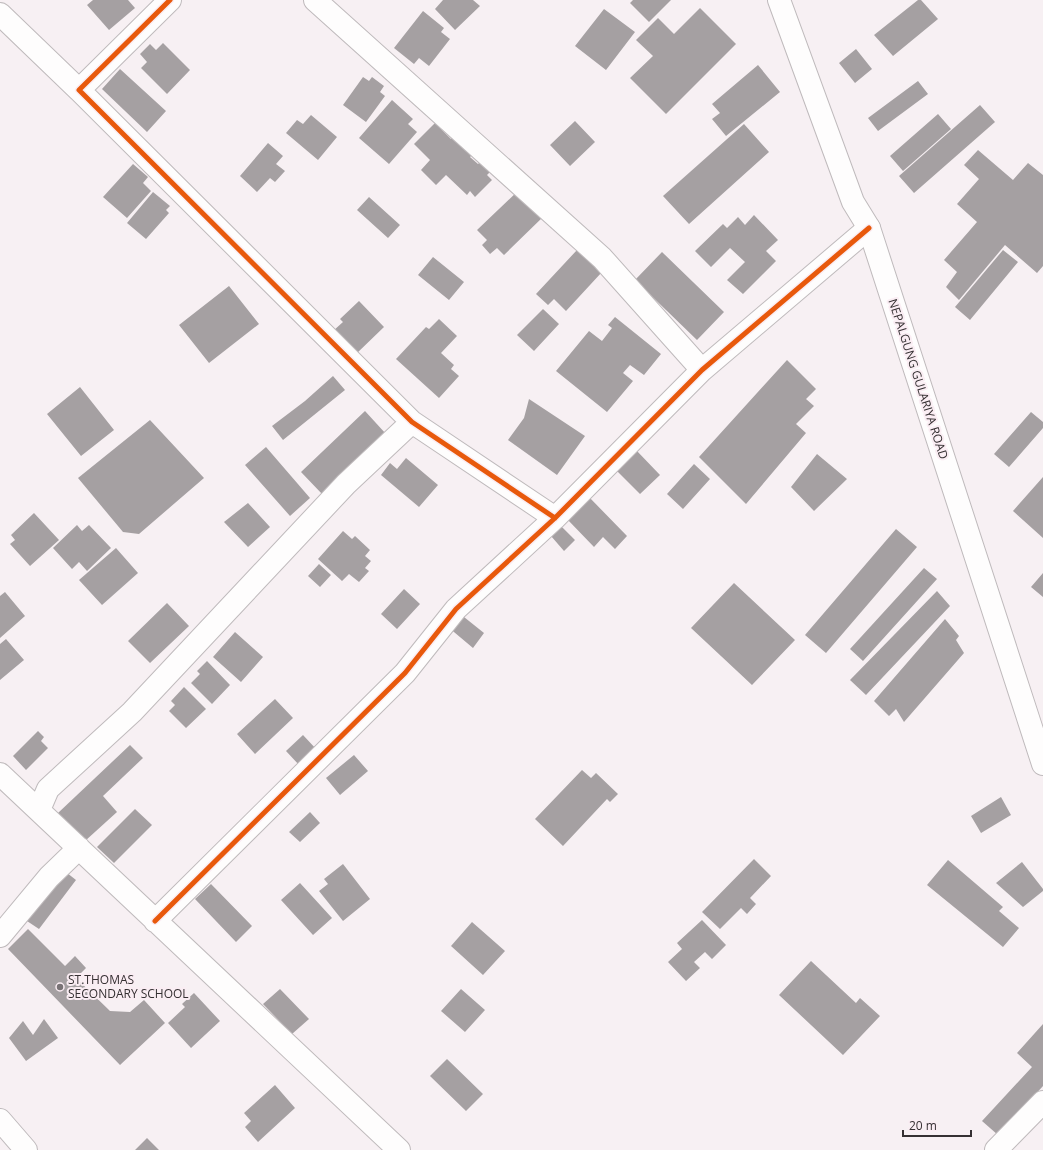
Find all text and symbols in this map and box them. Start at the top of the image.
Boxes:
street label: NEPALGUNG GULARIYA ROAD [884,296,952,461]
place label: ST.THOMAS SECONDARY SCHOOL [68,971,189,1002]
marker: ST.THOMAS SECONDARY SCHOOL [55,982,65,992]
scale bar [903,1112,971,1138]
text: 20 m [909,1117,937,1134]

